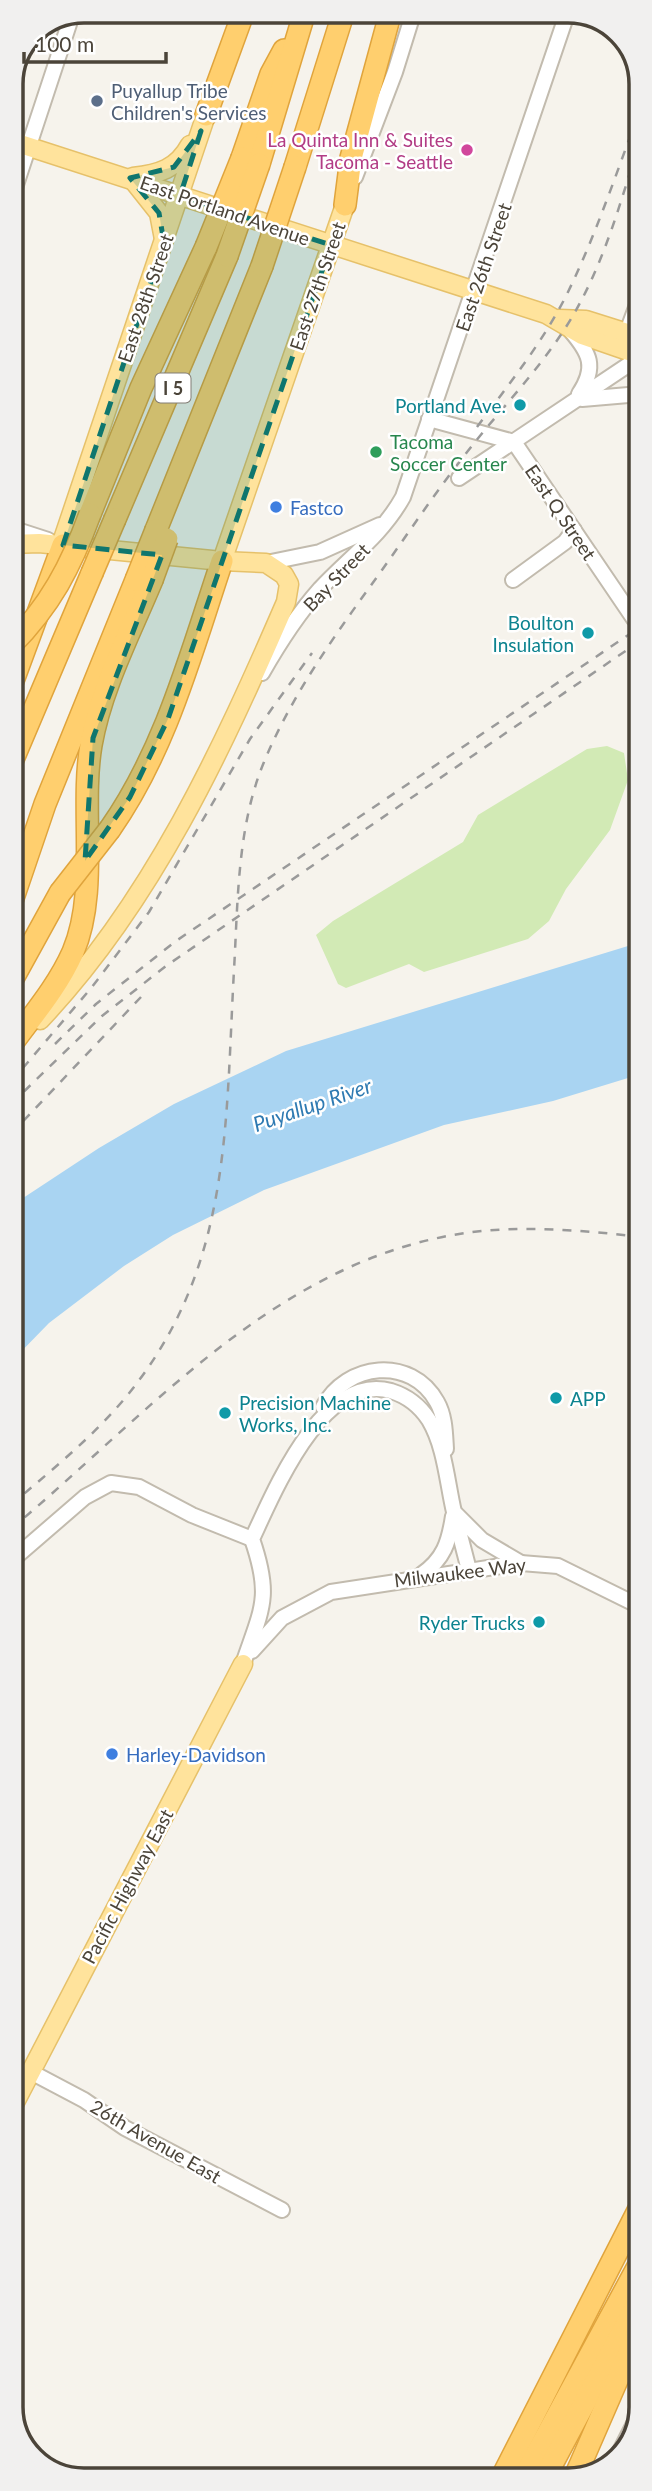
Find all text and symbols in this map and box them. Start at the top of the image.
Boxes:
scale bar [24,21,166,65]
text: 100 m [35,31,94,56]
place label: Puyallup Tribe Children's Services [111,79,266,124]
marker: Puyallup Tribe Children's Services [89,93,105,109]
place label: La Quinta Inn & Suites Tacoma - Seattle [267,128,453,173]
marker: La Quinta Inn & Suites Tacoma - Seattle [459,142,475,158]
street label: East Portland Avenue [137,170,313,250]
street label: East 26th Street [450,199,516,334]
street label: East 27th Street [284,218,350,353]
street label: East 28th Street [112,230,178,365]
road number: I 5 [156,374,190,402]
place label: Portland Ave. [395,394,506,417]
marker: Portland Ave. [512,397,528,413]
place label: Tacoma Soccer Center [390,430,507,475]
marker: Tacoma Soccer Center [368,444,384,460]
street label: East Q Street [521,460,601,564]
place label: Fastco [290,496,344,519]
marker: Fastco [268,499,284,515]
street label: Bay Street [298,538,374,616]
place label: Boulton Insulation [493,611,574,656]
marker: Boulton Insulation [580,625,596,641]
water label: Puyallup River [249,1072,375,1136]
place label: APP [570,1387,606,1410]
marker: APP [548,1390,564,1406]
place label: Precision Machine Works, Inc. [239,1391,391,1436]
marker: Precision Machine Works, Inc. [217,1405,233,1421]
street label: Milwaukee Way [393,1552,527,1592]
place label: Ryder Trucks [419,1611,525,1634]
marker: Ryder Trucks [531,1614,547,1630]
place label: Harley-Davidson [126,1743,266,1766]
marker: Harley-Davidson [104,1746,120,1762]
street label: Pacific Highway East [76,1805,178,1967]
street label: 26th Avenue East [87,2094,225,2188]

